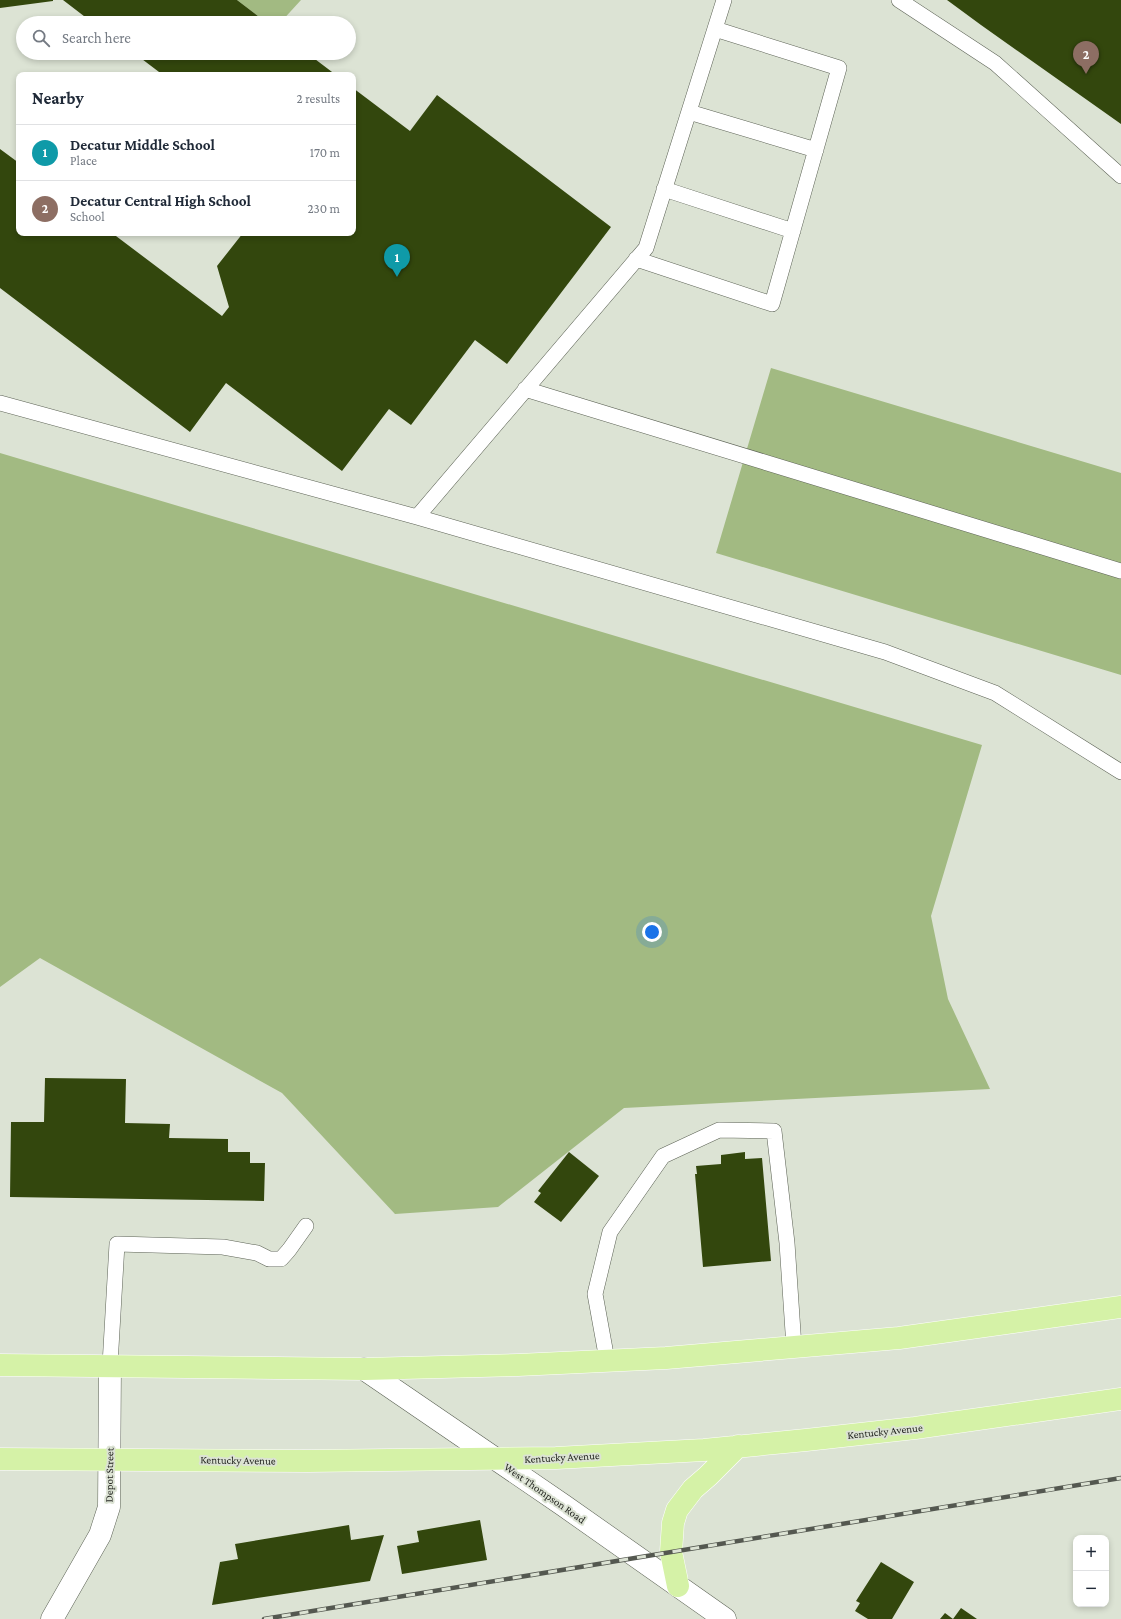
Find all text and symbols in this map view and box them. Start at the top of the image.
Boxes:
search box [16,16,356,60]
icon: search [30,27,52,49]
text: Search here [62,30,131,46]
pin: 2 [1073,41,1099,74]
text: Nearby [32,89,84,108]
text: 2 results [297,91,340,106]
text: Decatur Middle School [70,137,215,153]
text: 1 [43,145,47,160]
text: 170 m [310,145,340,160]
text: Place [70,153,97,168]
text: Decatur Central High School [70,193,251,209]
text: 2 [42,201,48,216]
text: 230 m [307,201,340,216]
text: School [70,209,105,224]
pin: 1 [384,244,410,277]
your location [642,922,662,942]
street label: Kentucky Avenue [847,1421,923,1442]
street label: Depot Street [103,1447,116,1503]
street label: Kentucky Avenue [524,1449,600,1466]
street label: Kentucky Avenue [200,1453,276,1468]
street label: West Thompson Road [501,1460,588,1527]
map controls [1073,1535,1109,1607]
button: + [1073,1535,1109,1571]
button: − [1073,1571,1109,1607]

